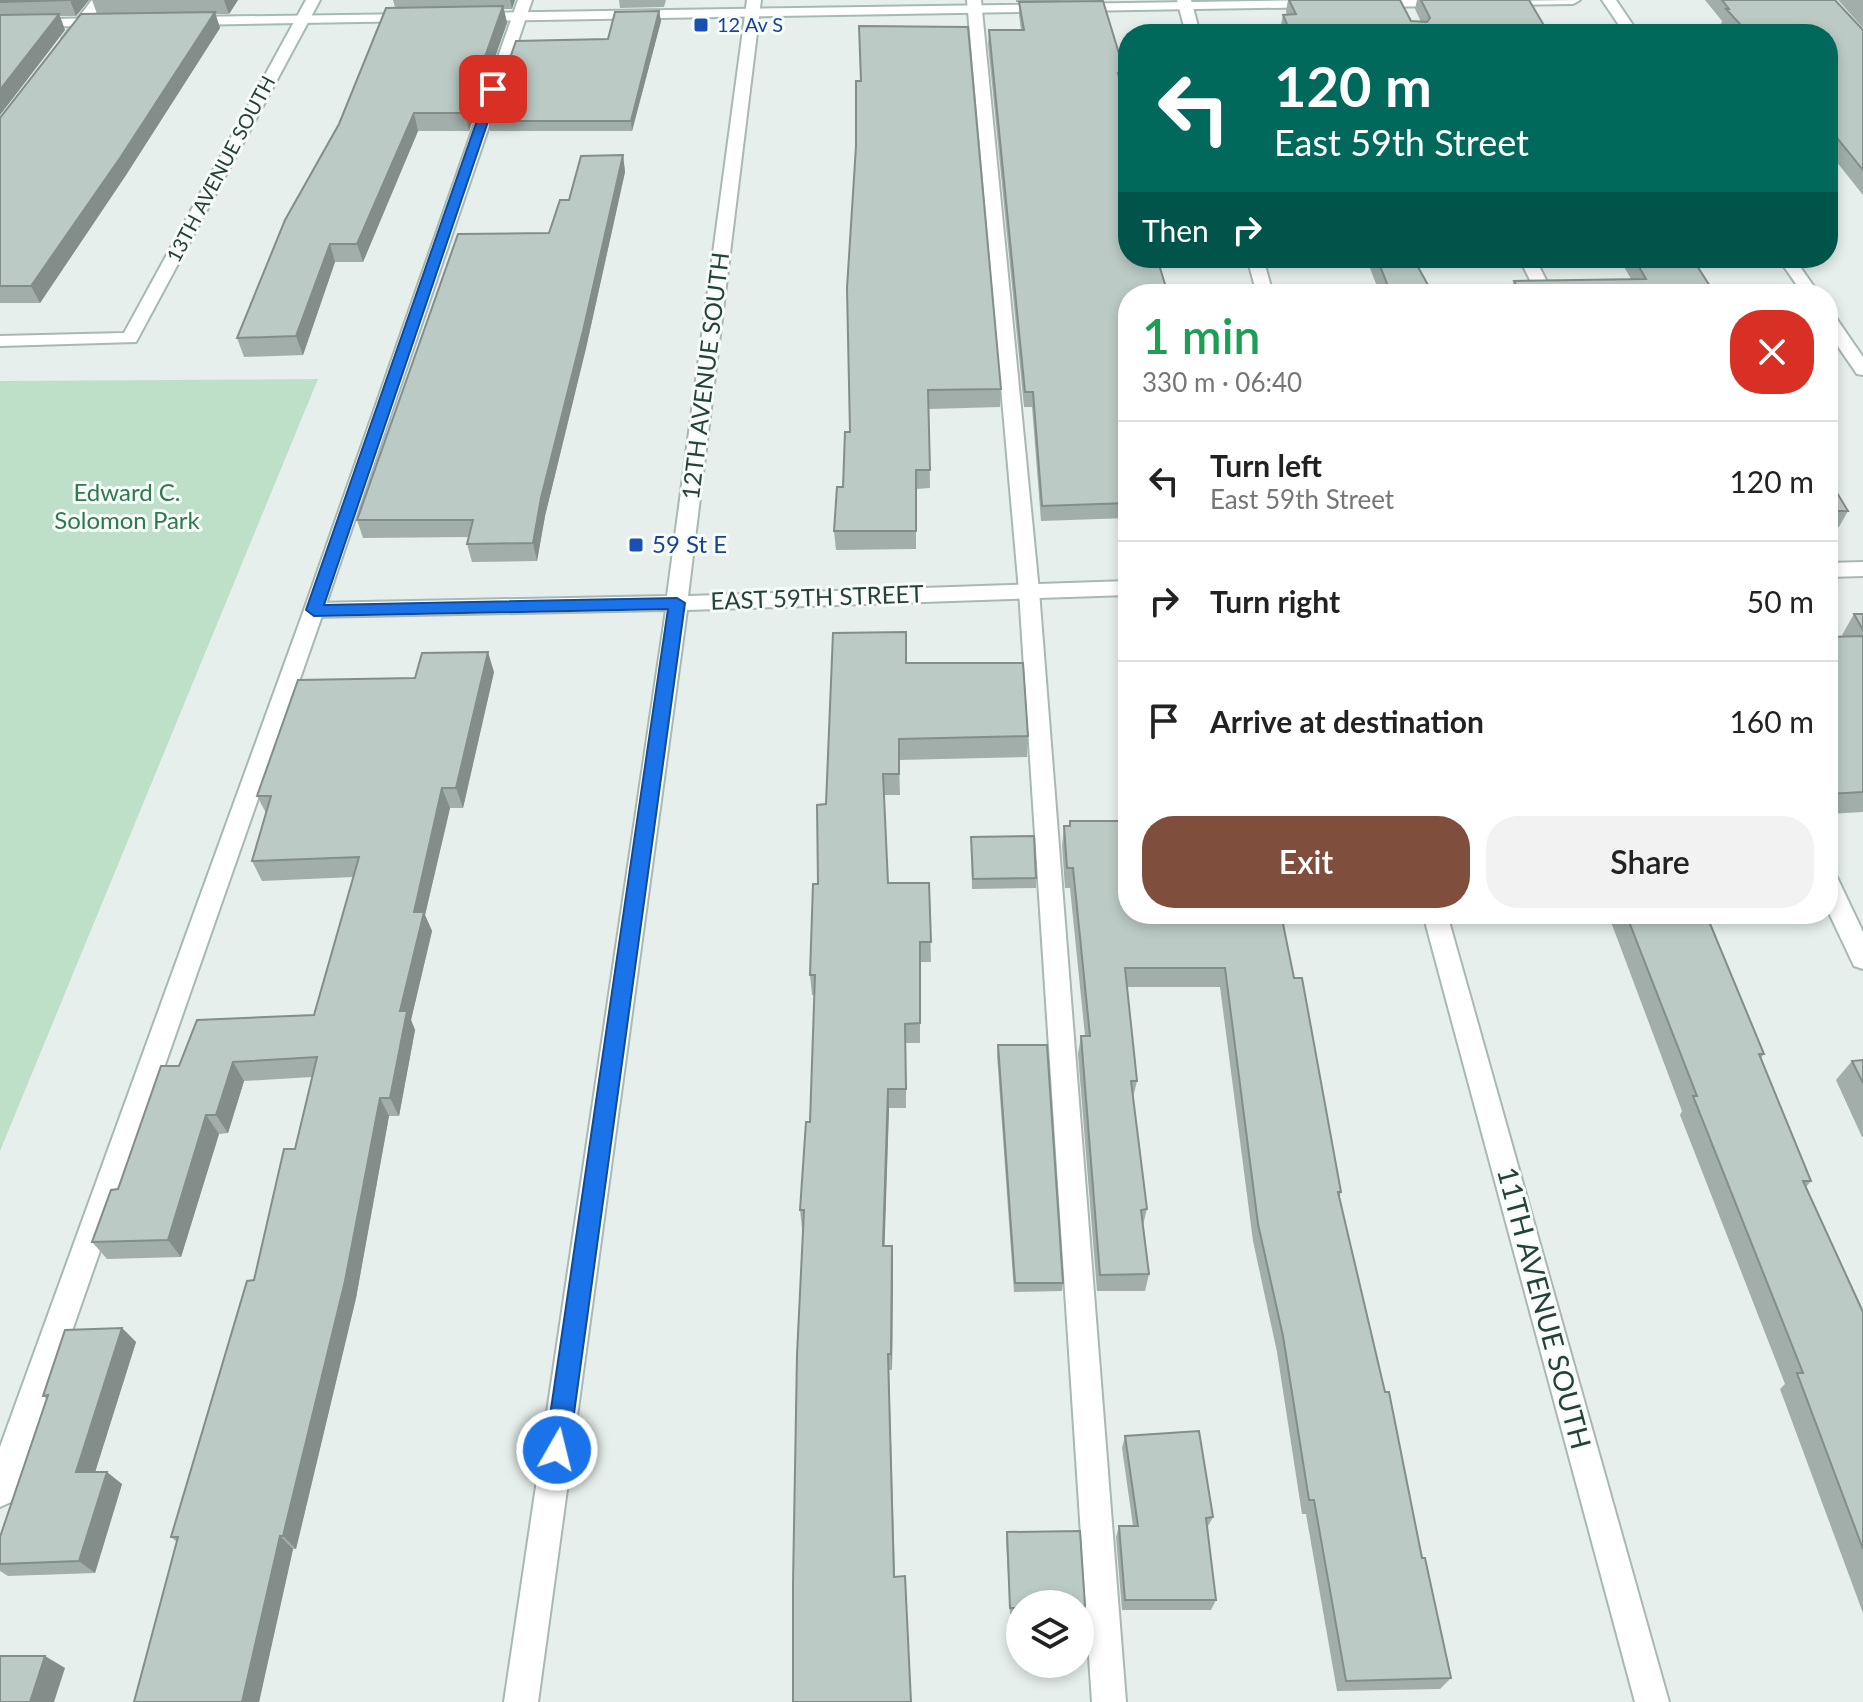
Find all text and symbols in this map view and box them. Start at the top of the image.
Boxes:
place label: 12 Av S [717,12,783,36]
marker: 12 Av S [692,16,710,34]
text: 120 m [1274,52,1432,119]
pin [459,55,527,123]
icon: left [1142,56,1246,160]
icon: arrive [471,67,515,111]
street label: 13TH AVENUE SOUTH [161,71,279,266]
text: East 59th Street [1274,120,1529,164]
icon: right [1225,208,1269,252]
text: Then [1142,212,1209,248]
street label: 12TH AVENUE SOUTH [675,250,734,501]
text: 1 min [1142,307,1260,364]
button: close [1730,310,1814,394]
text: 330 m · 06:40 [1142,366,1302,398]
text: Turn left [1210,447,1322,483]
icon: left [1142,459,1186,503]
text: 120 m [1729,463,1814,499]
park label: Edward C. Solomon Park [54,477,201,534]
text: East 59th Street [1210,483,1394,515]
place label: 59 St E [652,529,727,558]
marker: 59 St E [627,536,645,554]
street label: EAST 59TH STREET [710,578,924,615]
icon: right [1142,579,1186,623]
text: Turn right [1210,583,1340,619]
text: 50 m [1747,583,1814,619]
icon: arrive [1142,699,1186,743]
text: Arrive at destination [1210,703,1484,739]
text: 160 m [1729,703,1814,739]
button: Exit [1142,816,1470,908]
button: Share [1486,816,1814,908]
street label: 11TH AVENUE SOUTH [1491,1163,1599,1453]
position arrow [515,1408,599,1492]
map controls [1006,1590,1094,1678]
button: layers [1006,1590,1094,1678]

